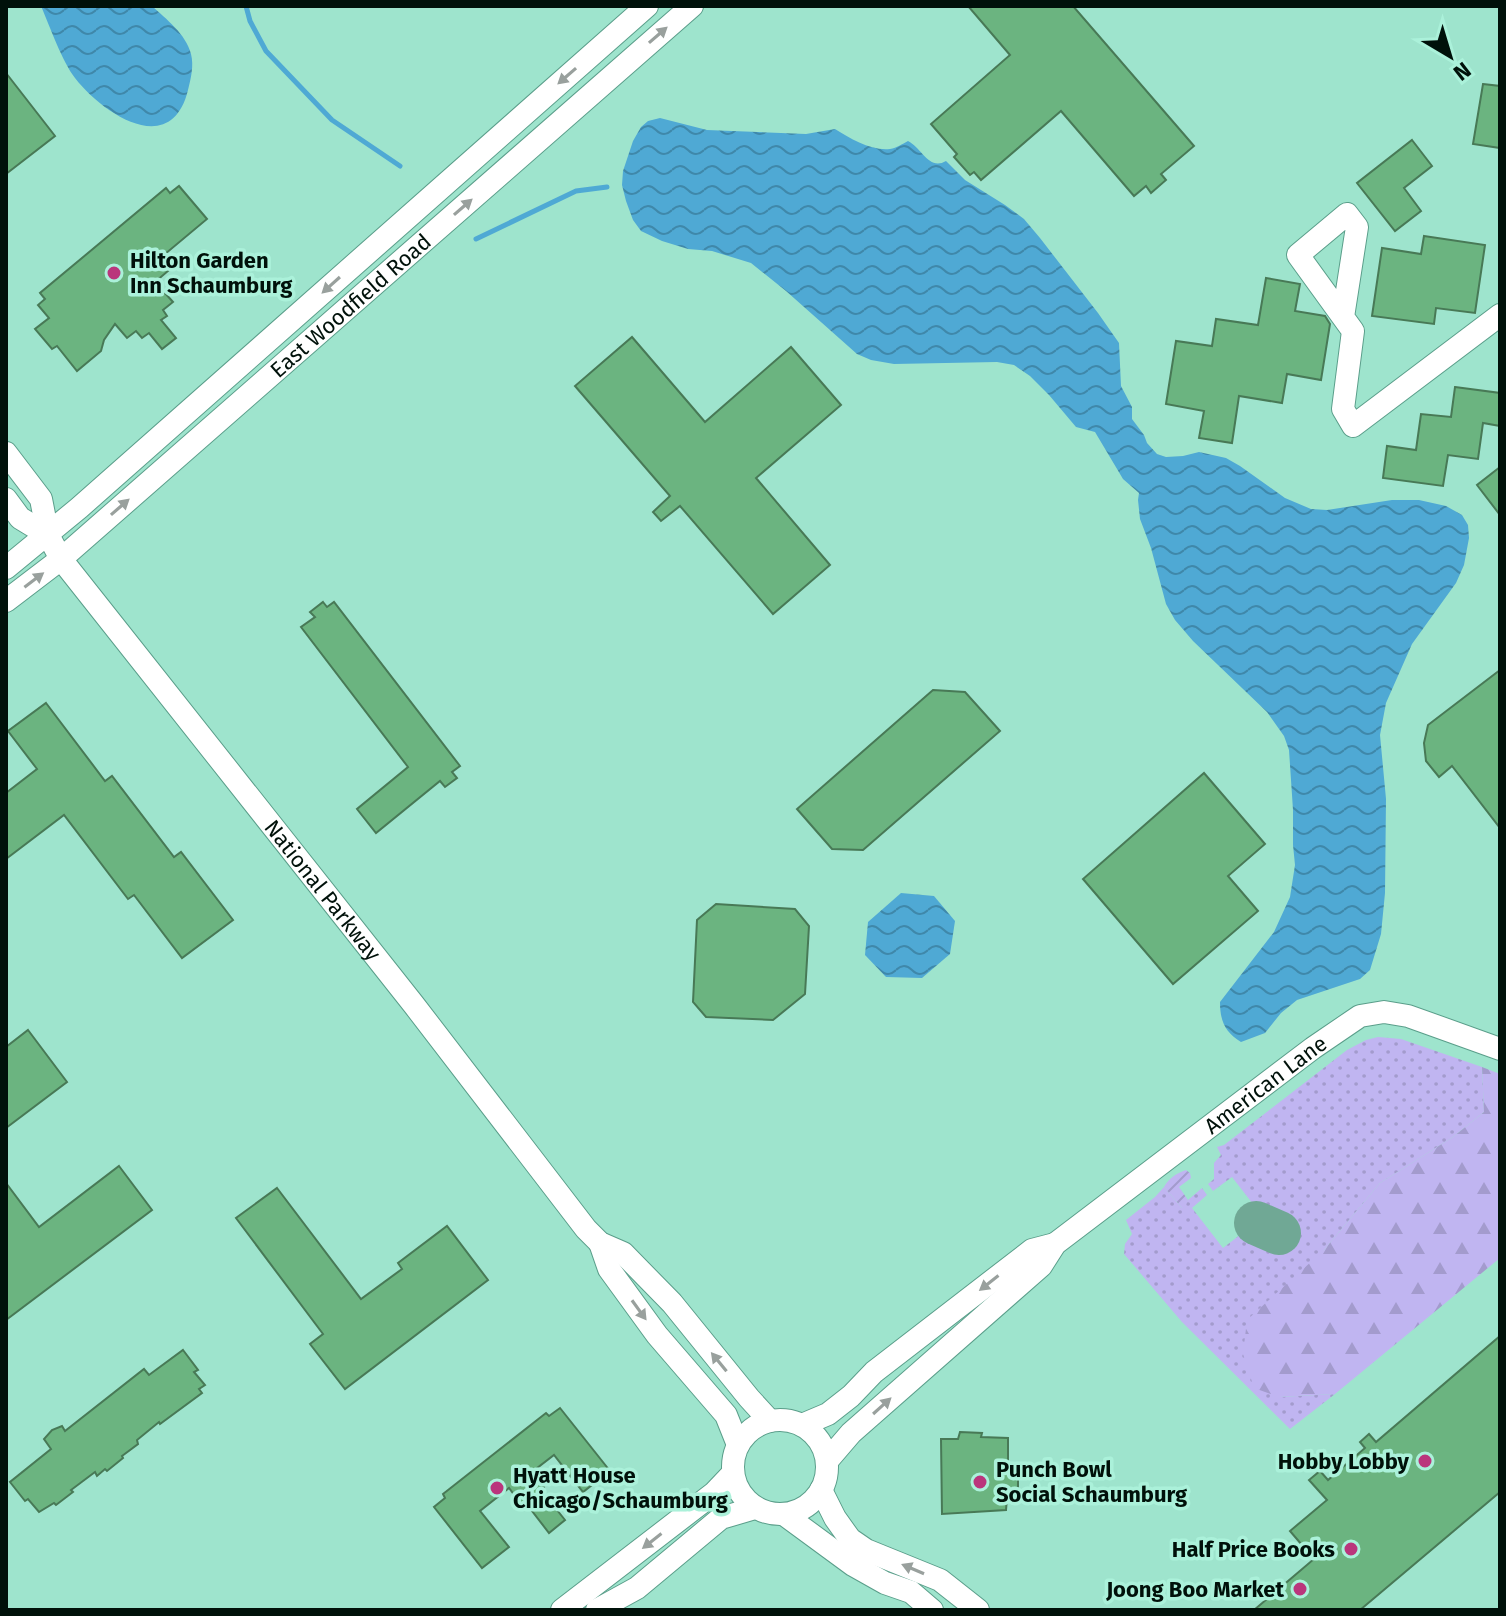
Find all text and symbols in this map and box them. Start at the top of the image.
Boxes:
north arrow [1410,16,1490,96]
one-way arrow [649,27,668,45]
text: N [1448,56,1476,86]
one-way arrow [557,67,577,84]
one-way arrow [453,199,473,216]
street label: East Woodfield Road [264,228,436,383]
place label: Hilton Garden Inn Schaumburg [130,247,293,299]
marker: Hilton Garden Inn Schaumburg [105,264,123,282]
one-way arrow [321,276,341,293]
one-way arrow [109,499,129,516]
one-way arrow [24,572,44,588]
street label: National Parkway [259,814,387,966]
street label: American Lane [1199,1029,1332,1139]
one-way arrow [979,1274,999,1291]
one-way arrow [630,1300,646,1320]
one-way arrow [712,1352,728,1372]
one-way arrow [872,1398,892,1415]
place label: Hobby Lobby [1278,1448,1410,1475]
marker: Hobby Lobby [1416,1452,1434,1470]
place label: Punch Bowl Social Schaumburg [996,1456,1188,1508]
place label: Hyatt House Chicago/Schaumburg [513,1462,729,1514]
marker: Punch Bowl Social Schaumburg [971,1473,989,1491]
marker: Hyatt House Chicago/Schaumburg [488,1479,506,1497]
one-way arrow [642,1533,663,1550]
place label: Half Price Books [1172,1536,1335,1563]
marker: Half Price Books [1342,1540,1360,1558]
one-way arrow [901,1562,925,1575]
place label: Joong Boo Market [1105,1576,1284,1603]
marker: Joong Boo Market [1291,1580,1309,1598]

